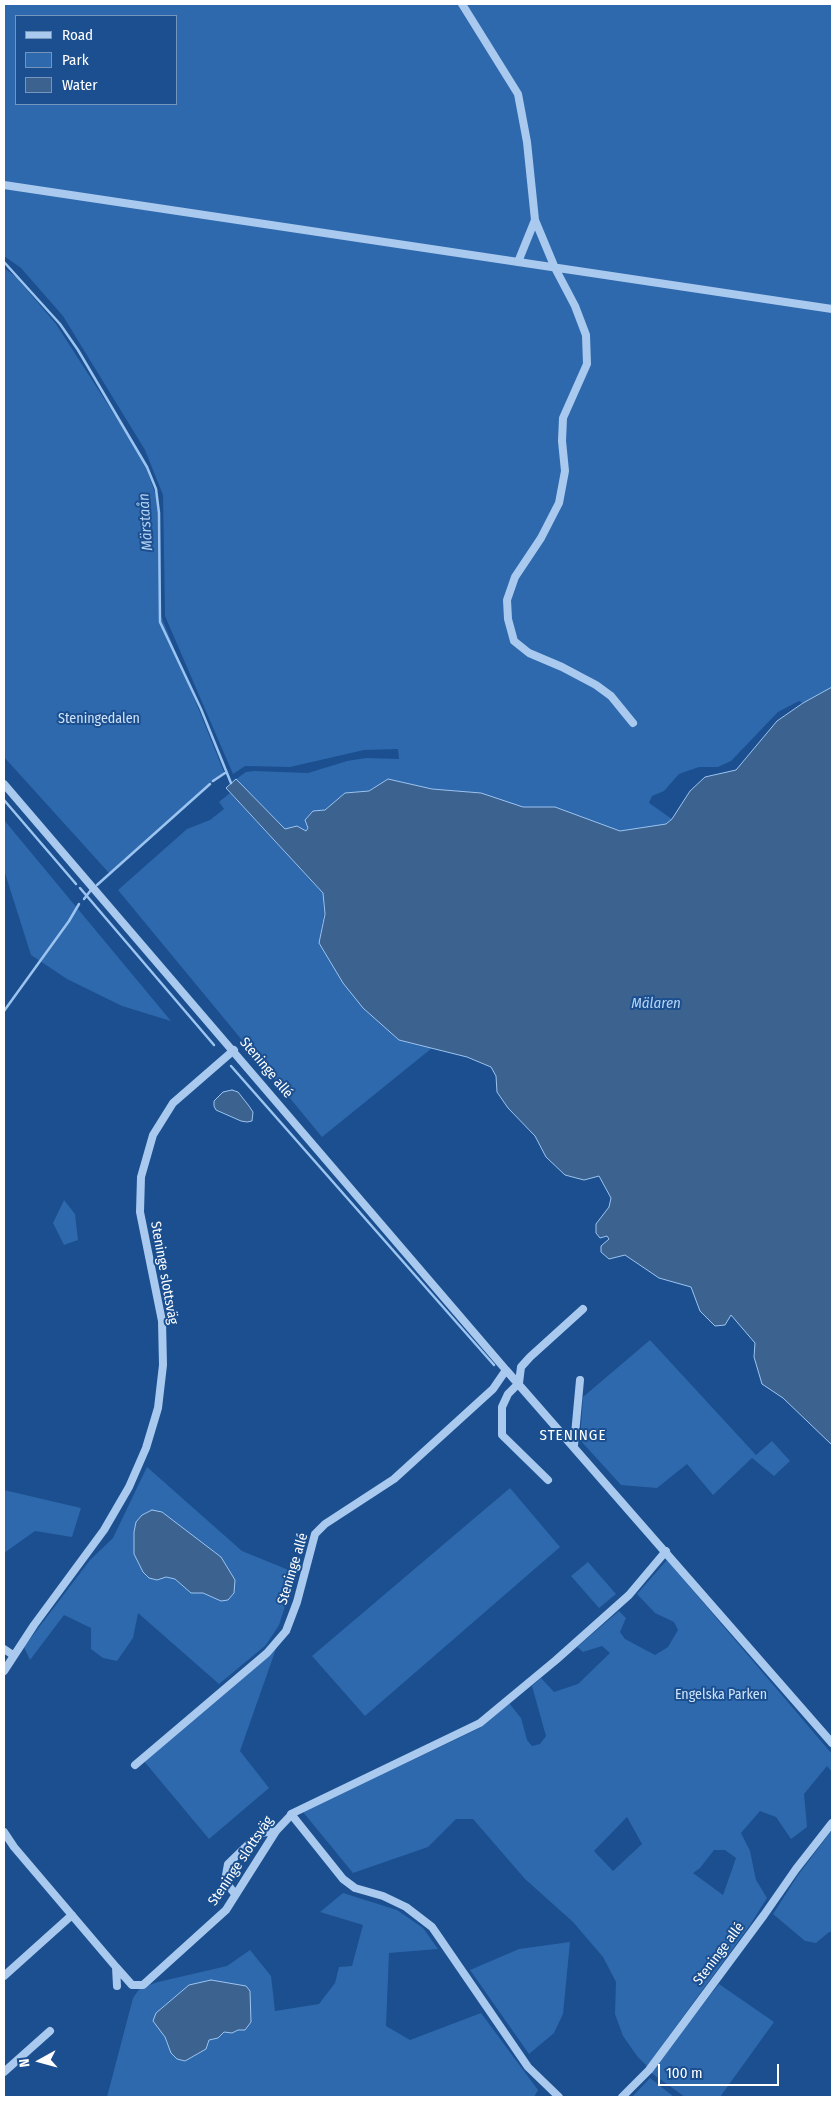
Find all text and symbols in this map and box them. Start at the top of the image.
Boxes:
legend [15,15,178,105]
text: Road [62,26,93,44]
text: Park [62,51,89,69]
text: Water [62,76,97,94]
water label: Märstaån [135,493,157,551]
park label: Steningedalen [58,711,140,727]
water label: Mälaren [631,995,681,1013]
street label: Steninge allé [236,1034,296,1102]
street label: Steninge slottsväg [147,1220,181,1326]
district label: STENINGE [539,1427,607,1445]
street label: Steninge allé [274,1531,312,1607]
park label: Engelska Parken [675,1687,767,1703]
street label: Steninge slottsväg [205,1813,277,1909]
street label: Steninge allé [690,1919,748,1989]
north arrow [15,2036,65,2086]
scale bar [661,2054,782,2086]
text: N [16,2058,34,2068]
text: 100 m [666,2064,703,2082]

